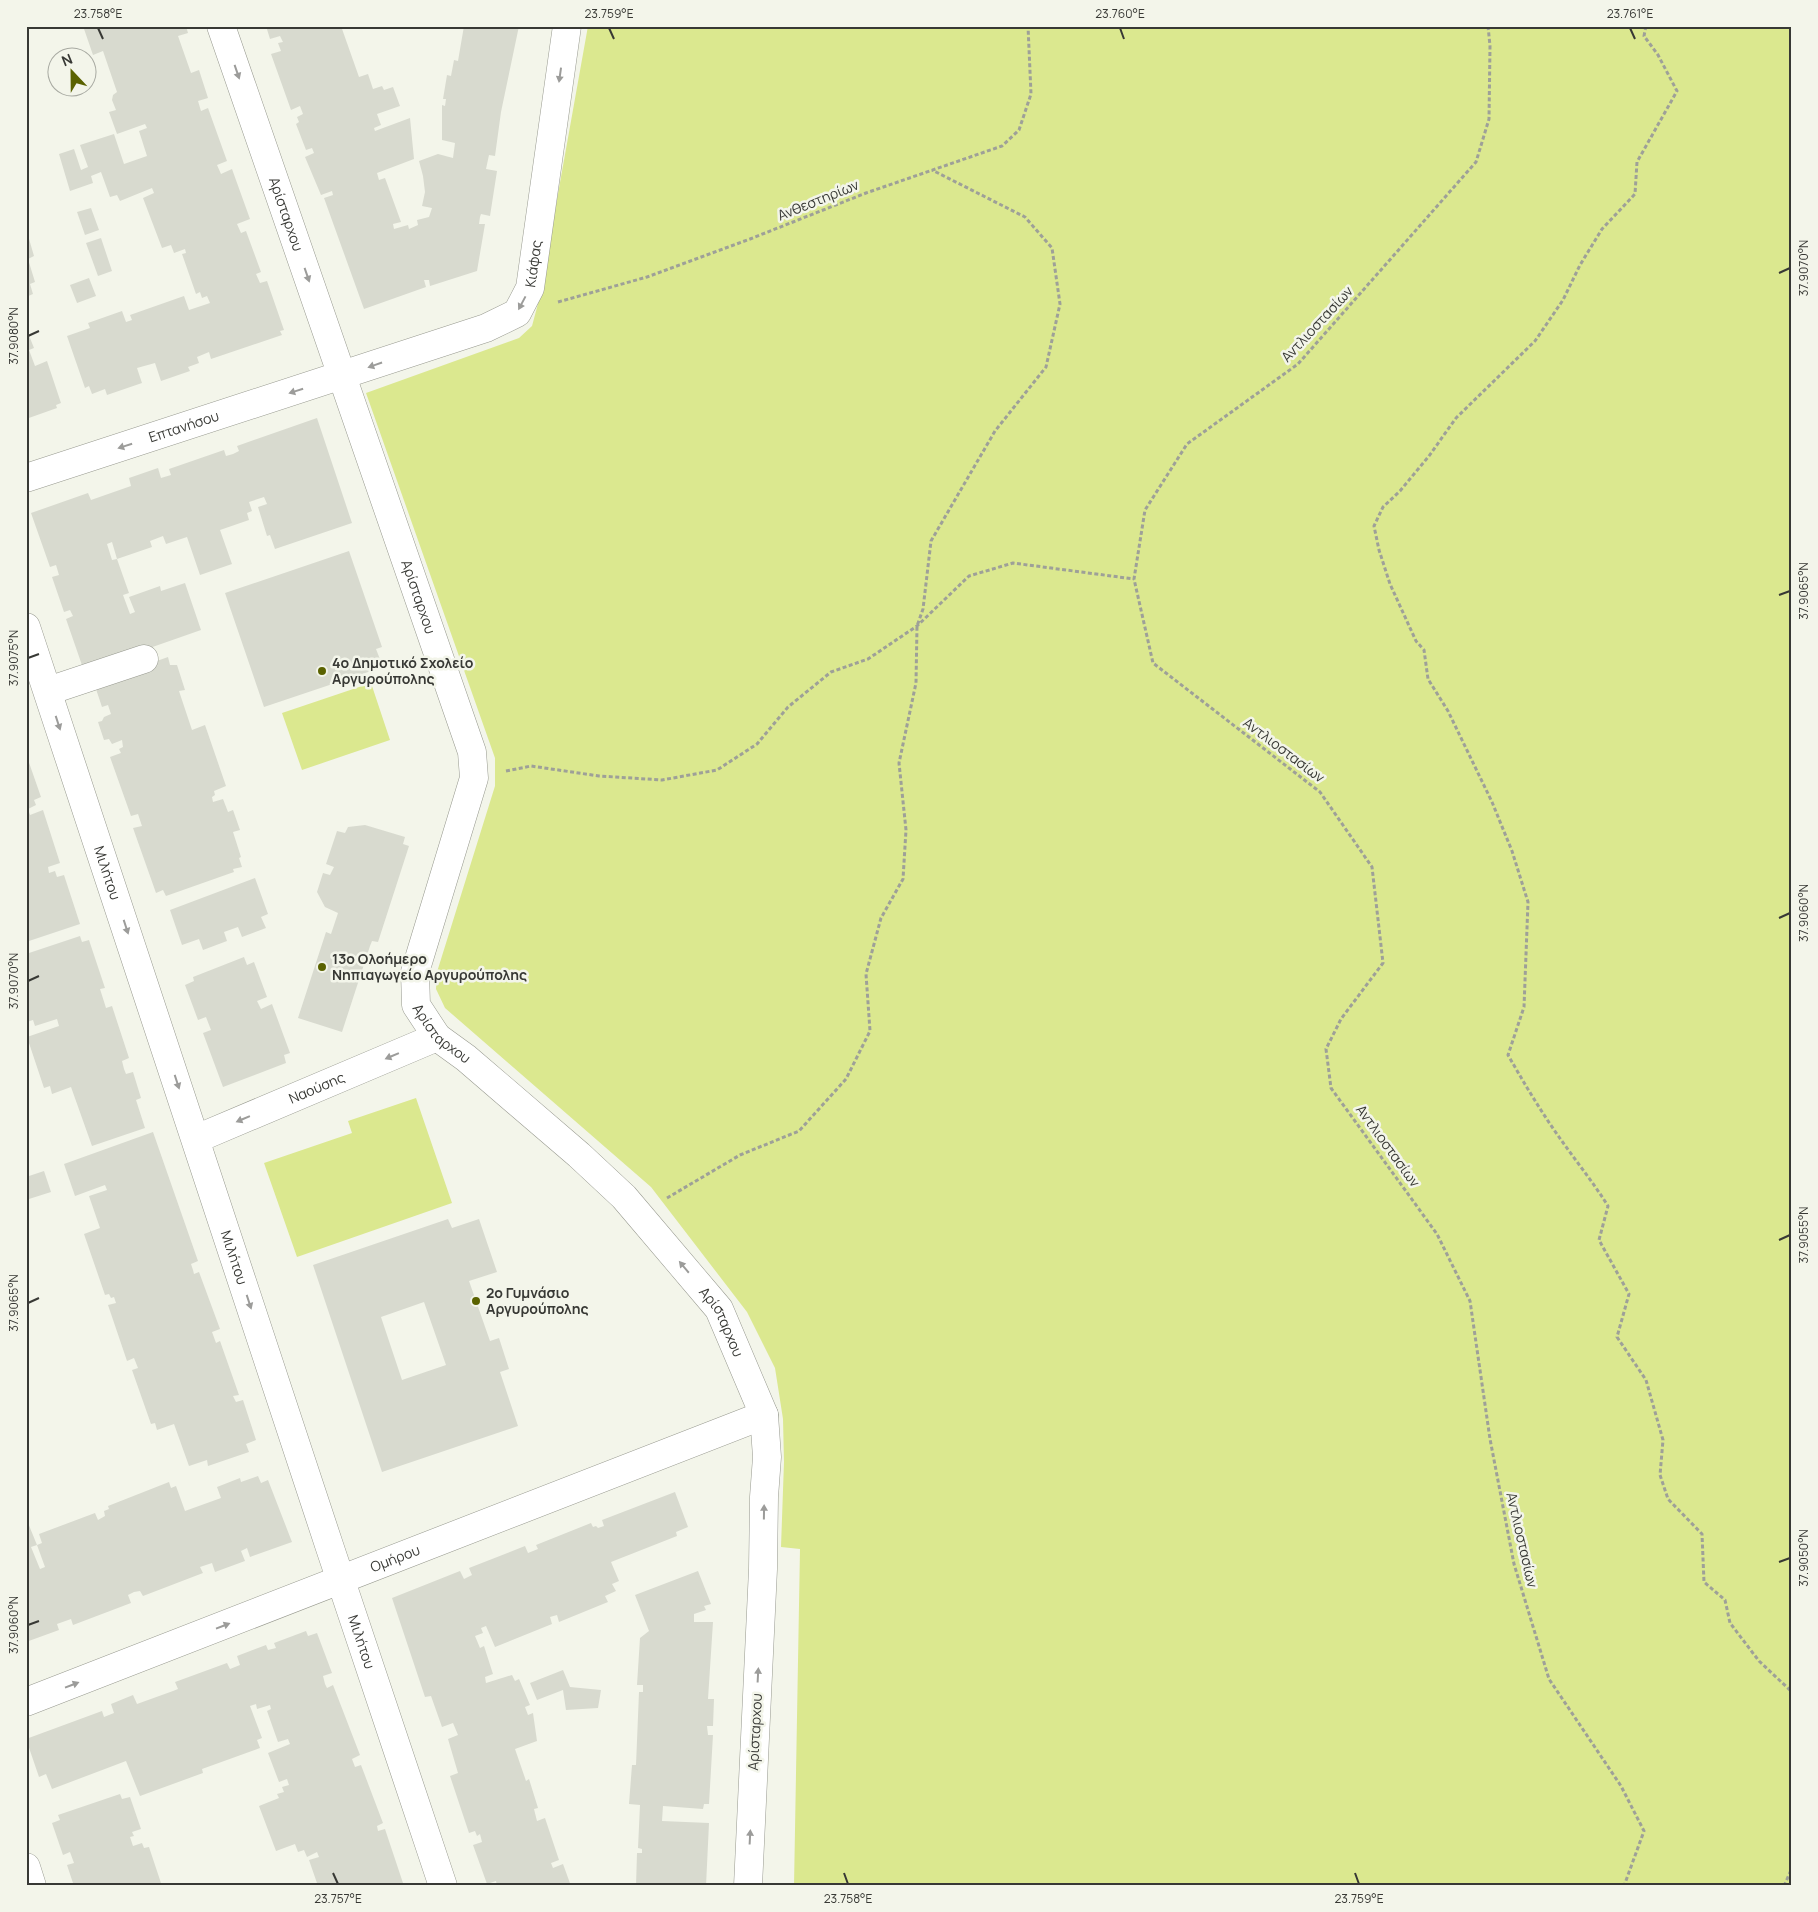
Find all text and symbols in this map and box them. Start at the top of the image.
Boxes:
text: 23.758°E [74,5,122,22]
text: 23.759°E [584,5,634,22]
text: 23.760°E [1095,5,1145,22]
text: 23.761°E [1607,5,1654,22]
north arrow [48,48,98,98]
text: N [59,49,75,70]
one-way arrow [234,65,241,80]
one-way arrow [556,67,564,83]
street label: Αρίσταρχου [265,174,308,254]
street label: Ανθεστηρίων [774,175,861,224]
street label: Κιάφας [520,239,546,288]
text: 37.9070°N [1795,240,1812,296]
one-way arrow [304,268,311,283]
street label: Αντλιοστασίων [1276,282,1357,366]
one-way arrow [518,296,526,310]
text: 37.9080°N [5,307,22,365]
one-way arrow [367,362,382,369]
one-way arrow [288,388,303,395]
street label: Επτανήσου [146,406,221,446]
one-way arrow [117,443,132,451]
street label: Αρίσταρχου [397,557,440,636]
text: 37.9065°N [1795,562,1812,620]
text: 37.9075°N [5,630,22,686]
place label: 4ο Δημοτικό Σχολείο Αργυρούπολης [332,653,474,688]
marker: 4ο Δημοτικό Σχολείο Αργυρούπολης [316,665,328,677]
street label: Αντλιοστασίων [1240,713,1329,786]
one-way arrow [55,716,63,731]
street label: Μιλήτου [90,843,125,902]
text: 37.9060°N [1795,884,1812,942]
one-way arrow [123,920,130,935]
place label: 13ο Ολοήμερο Νηπιαγωγείο Αργυρούπολης [332,949,527,984]
text: 37.9070°N [5,953,22,1009]
marker: 13ο Ολοήμερο Νηπιαγωγείο Αργυρούπολης [316,961,328,973]
street label: Αρίσταρχου [409,1000,475,1067]
one-way arrow [384,1052,399,1060]
street label: Ναούσης [286,1067,348,1108]
one-way arrow [174,1074,181,1089]
street label: Αντλιοστασίων [1352,1101,1425,1191]
one-way arrow [235,1116,250,1124]
text: 37.9055°N [1795,1206,1812,1264]
street label: Μιλήτου [217,1228,252,1287]
one-way arrow [678,1261,689,1274]
text: 37.9065°N [5,1274,22,1332]
place label: 2ο Γυμνάσιο Αργυρούπολης [486,1283,589,1318]
street label: Αρίσταρχου [695,1283,748,1360]
one-way arrow [246,1295,254,1310]
marker: 2ο Γυμνάσιο Αργυρούπολης [470,1295,482,1307]
street label: Αντλιοστασίων [1502,1490,1543,1589]
one-way arrow [760,1504,768,1520]
text: 37.9050°N [1795,1529,1812,1587]
street label: Ομήρου [367,1540,422,1576]
text: 37.9060°N [5,1596,22,1654]
street label: Μιλήτου [344,1612,380,1671]
one-way arrow [216,1622,231,1630]
one-way arrow [755,1666,763,1682]
one-way arrow [65,1681,80,1689]
street label: Αρίσταρχου [743,1693,766,1771]
one-way arrow [747,1829,755,1845]
text: 23.757°E [314,1890,362,1907]
text: 23.758°E [824,1890,872,1907]
text: 23.759°E [1334,1890,1384,1907]

